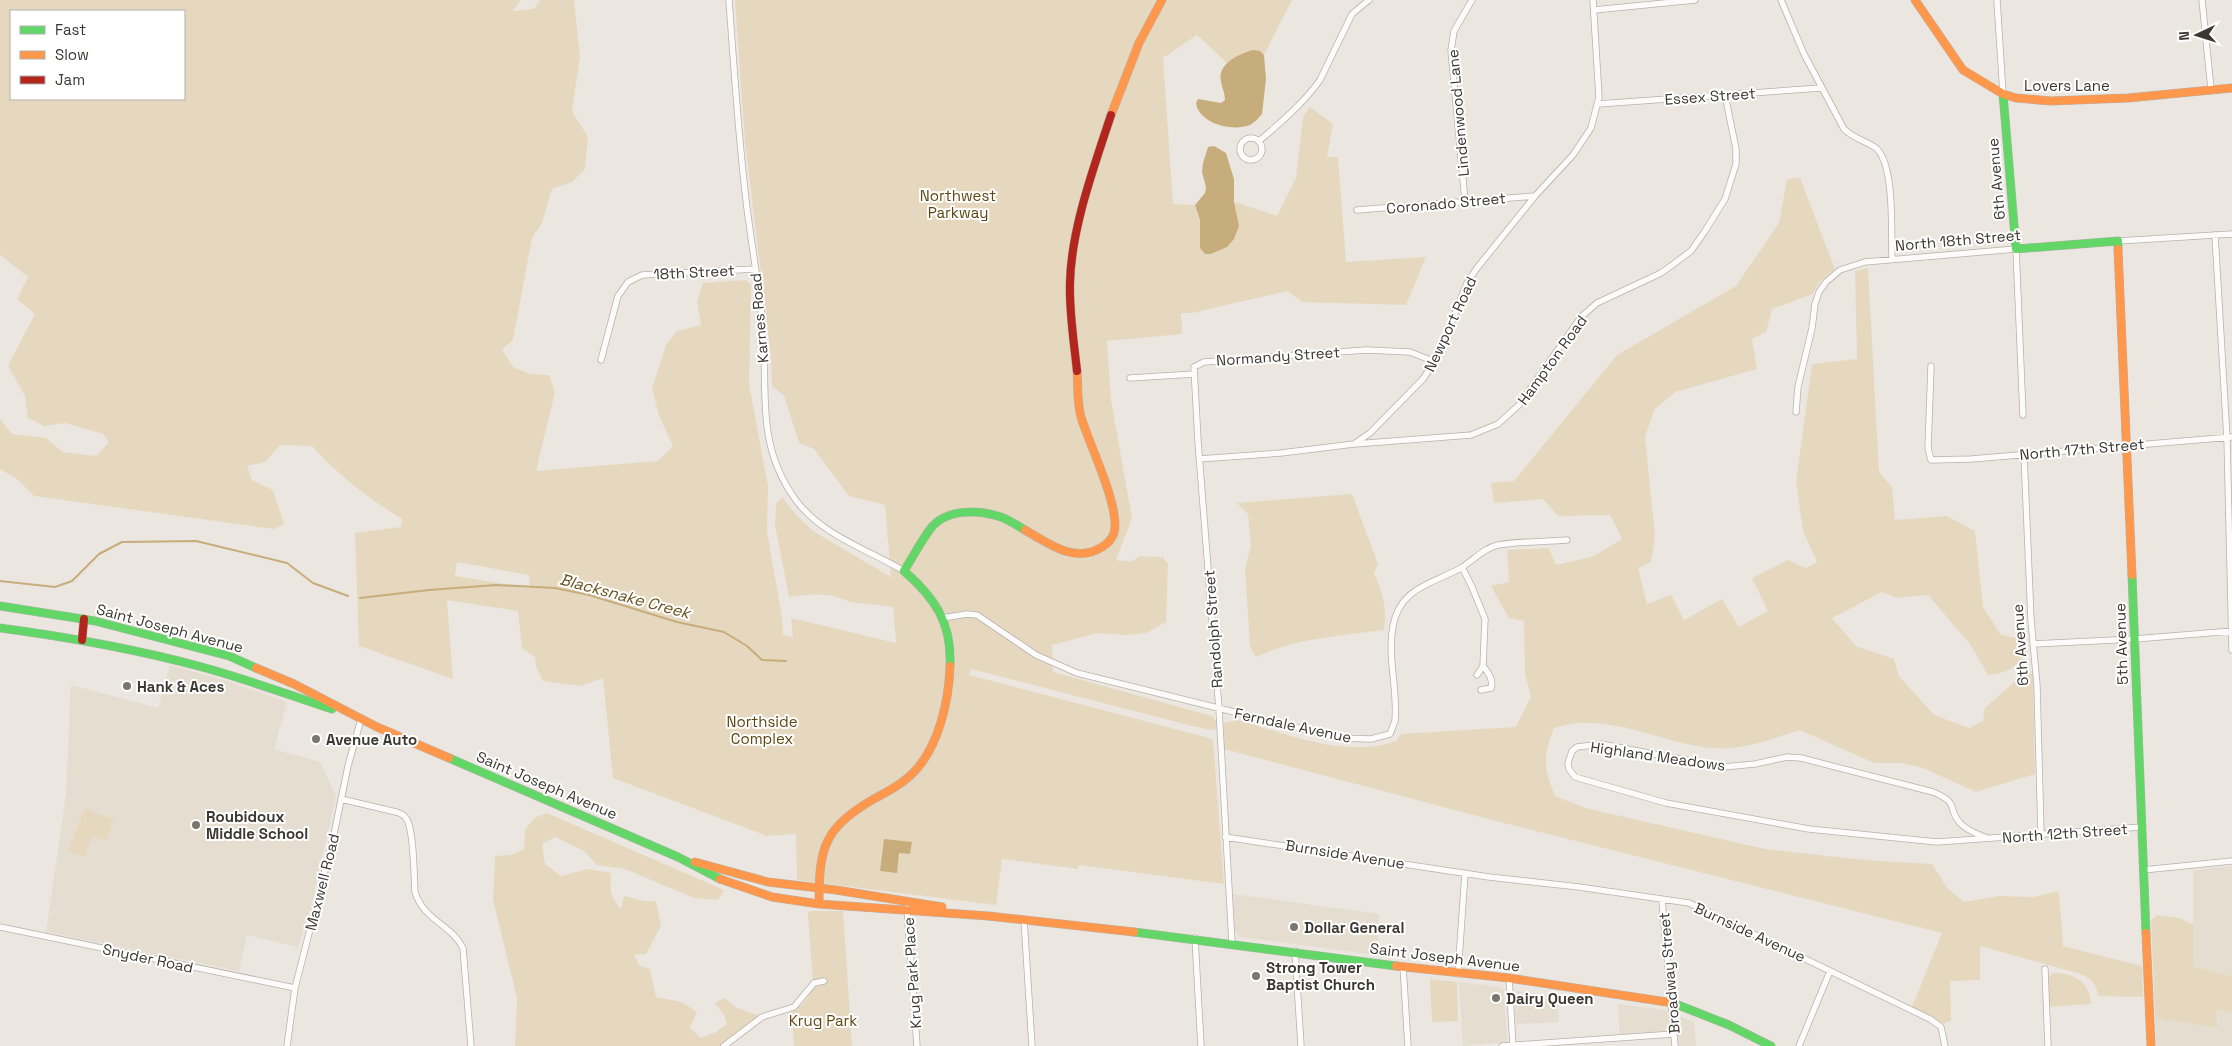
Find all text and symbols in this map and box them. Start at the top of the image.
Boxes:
legend [10,10,185,100]
north arrow [2172,10,2222,60]
text: Fast [55,20,86,39]
text: N [2175,31,2193,41]
text: Slow [55,45,89,64]
street label: Lindenwood Lane [1443,49,1473,177]
text: Jam [55,70,85,89]
street label: Lovers Lane [2024,76,2110,95]
street label: Essex Street [1664,83,1756,109]
street label: 6th Avenue [1983,137,2009,221]
park label: Northwest Parkway [920,186,996,222]
street label: Coronado Street [1386,188,1507,218]
street label: North 18th Street [1894,225,2022,255]
street label: 18th Street [653,260,735,284]
street label: Karnes Road [746,272,772,364]
street label: Newport Road [1420,273,1480,375]
street label: Hampton Road [1513,311,1591,409]
street label: Normandy Street [1215,342,1341,370]
street label: North 17th Street [2019,434,2145,464]
water label: Blacksnake Creek [557,568,695,624]
street label: Randolph Street [1199,569,1227,689]
street label: Saint Joseph Avenue [94,599,246,657]
street label: 6th Avenue [2008,603,2032,687]
street label: 5th Avenue [2110,603,2132,685]
place label: Hank & Aces [137,677,224,696]
marker: Hank & Aces [121,680,133,692]
street label: Ferndale Avenue [1233,703,1353,747]
park label: Northside Complex [726,712,798,748]
place label: Avenue Auto [326,730,417,749]
marker: Avenue Auto [310,733,322,745]
street label: Highland Meadows [1589,737,1727,775]
street label: Saint Joseph Avenue [474,747,620,823]
place label: Roubidoux Middle School [206,807,308,843]
marker: Roubidoux Middle School [190,819,202,831]
street label: North 12th Street [2002,819,2129,847]
street label: Maxwell Road [301,832,343,932]
street label: Burnside Avenue [1284,835,1406,873]
street label: Burnside Avenue [1691,898,1809,966]
street label: Broadway Street [1654,911,1684,1035]
street label: Krug Park Place [899,917,925,1029]
place label: Dollar General [1304,918,1404,937]
marker: Dollar General [1288,921,1300,933]
street label: Saint Joseph Avenue [1369,938,1521,976]
street label: Snyder Road [101,939,195,977]
place label: Strong Tower Baptist Church [1266,958,1375,994]
marker: Strong Tower Baptist Church [1250,970,1262,982]
place label: Dairy Queen [1506,989,1594,1008]
marker: Dairy Queen [1490,992,1502,1004]
park label: Krug Park [789,1011,857,1030]

